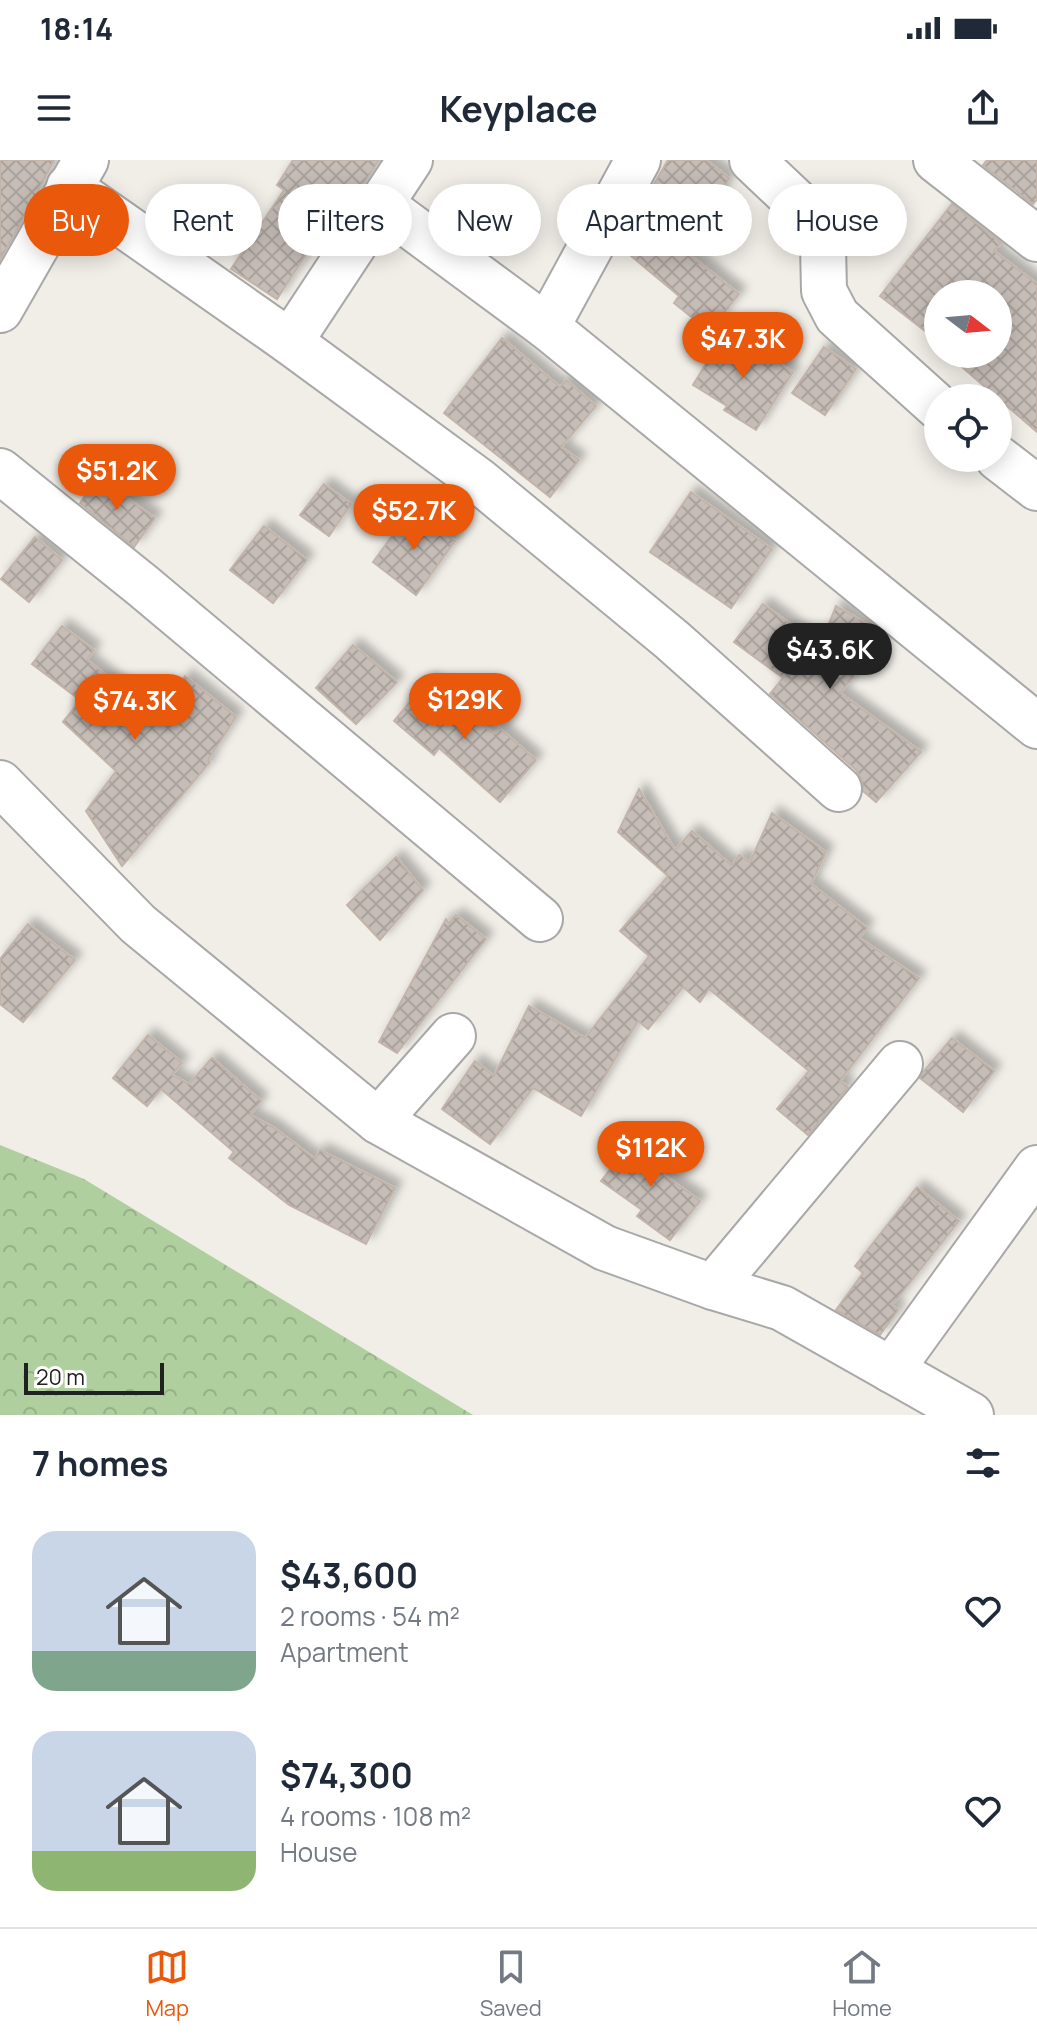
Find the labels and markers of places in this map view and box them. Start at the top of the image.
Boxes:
pin: $47.3K [678,312,808,380]
pin: $51.2K [52,444,182,512]
pin: $52.7K [349,484,479,552]
pin: $43.6K [765,623,895,691]
pin: $129K [409,673,521,741]
pin: $74.3K [70,674,200,742]
pin: $112K [595,1121,707,1189]

